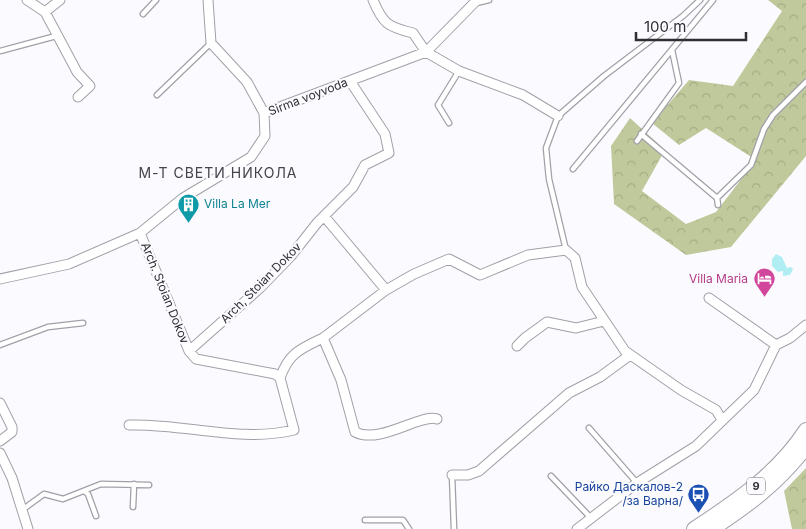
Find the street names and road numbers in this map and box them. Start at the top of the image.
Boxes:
street label: Sirma voyvoda [266,74,350,119]
street label: Arch, Stoian Dokov [217,239,304,326]
street label: Arch. Stoian Dokov [138,240,193,346]
road number: 9 [747,478,765,494]

